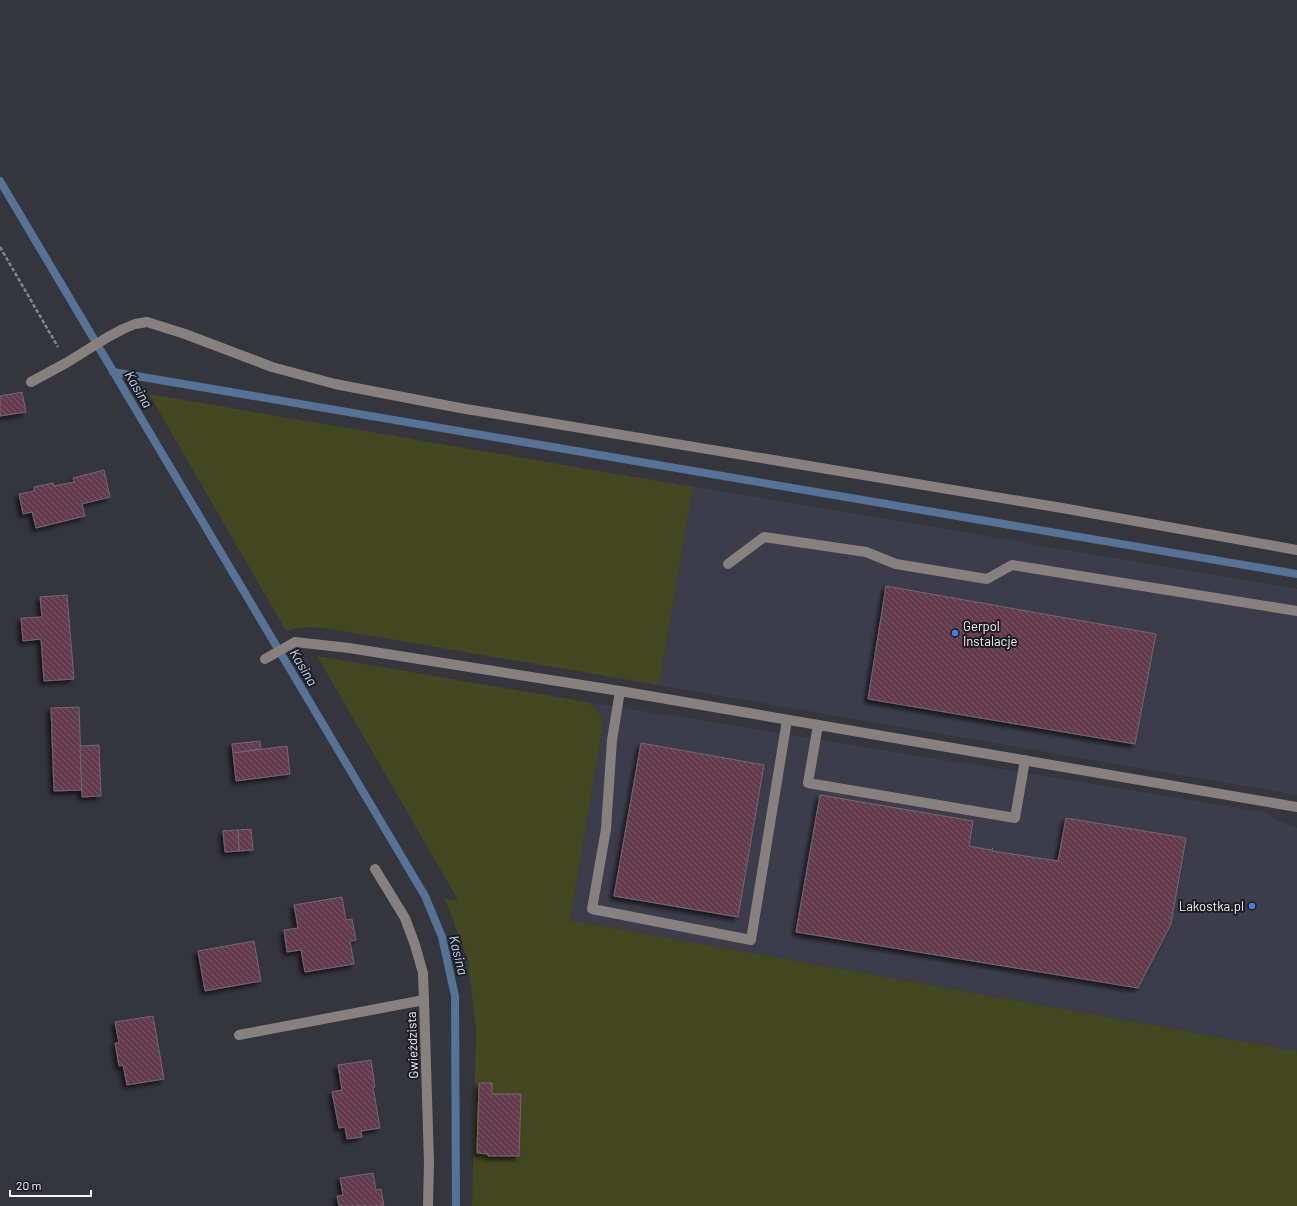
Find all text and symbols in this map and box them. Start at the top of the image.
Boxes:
water label: Kasina [121,367,157,411]
place label: Gerpol Instalacje [963,618,1018,649]
marker: Gerpol Instalacje [950,628,960,638]
water label: Kasina [286,645,322,689]
place label: Lakostka.pl [1179,898,1244,914]
marker: Lakostka.pl [1247,901,1257,911]
water label: Kasina [446,933,472,977]
street label: Gwieździsta [403,1011,421,1079]
scale bar [10,1172,91,1198]
text: 20 m [16,1178,42,1192]

